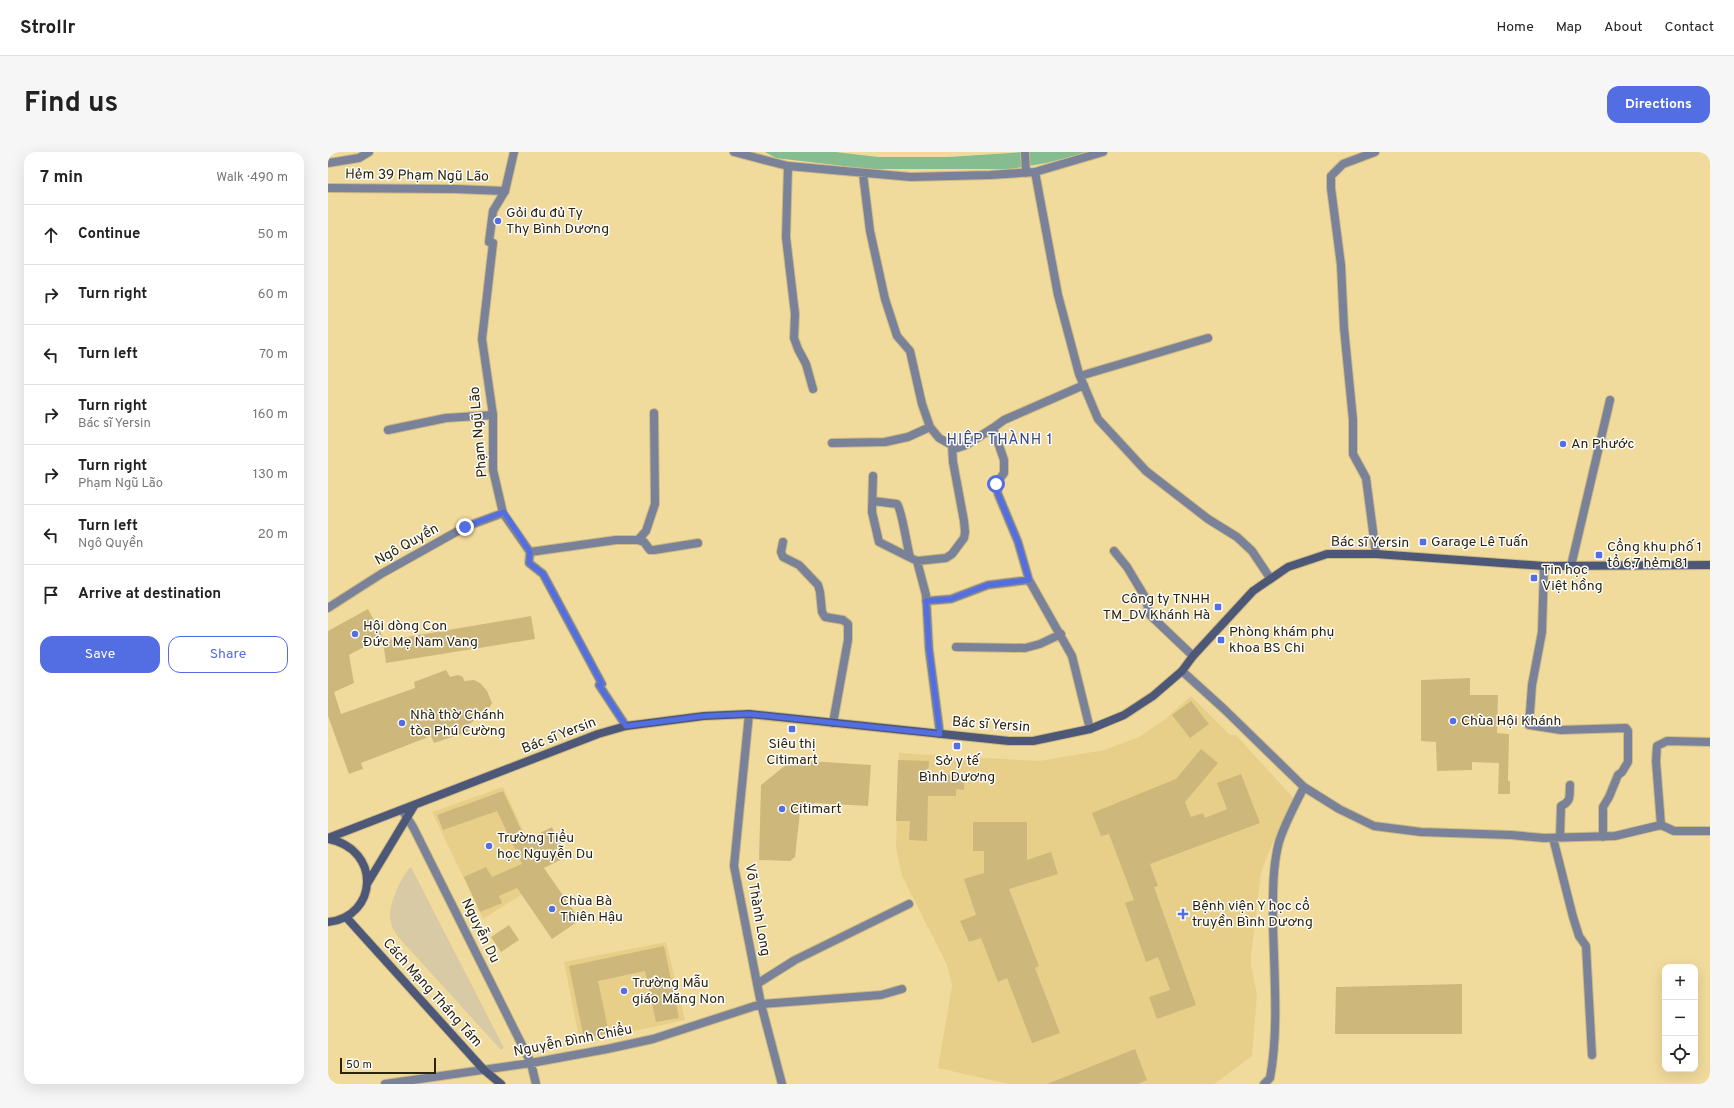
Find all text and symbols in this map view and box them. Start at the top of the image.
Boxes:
text: Strollr [20,16,75,40]
text: Home [1497,19,1534,36]
text: Map [1556,19,1582,36]
text: About [1604,19,1643,36]
text: Contact [1665,19,1714,36]
text: Find us [24,86,118,122]
button: Directions [1607,86,1710,123]
street label: Hẻm 39 Phạm Ngũ Lão [345,166,489,186]
text: 7 min [40,167,83,189]
text: Walk · 490 m [216,170,288,186]
place label: Gỏi đu đủ Ty Thy Bình Dương [506,205,609,238]
marker: Gỏi đu đủ Ty Thy Bình Dương [493,216,503,226]
icon: ahead [40,224,62,246]
text: Continue [78,225,140,244]
text: 50 m [258,227,288,243]
icon: right [40,284,62,306]
text: Turn right [78,285,147,304]
text: 60 m [258,287,288,303]
icon: left [40,344,62,366]
text: Turn left [78,345,138,364]
text: 70 m [259,347,288,363]
street label: Phạm Ngũ Lão [467,386,491,478]
text: Turn right [78,397,147,416]
icon: right [40,404,62,426]
text: 160 m [253,407,288,423]
text: Bác sĩ Yersin [78,416,151,432]
district label: HIỆP THÀNH 1 [947,430,1053,450]
place label: An Phước [1571,436,1634,453]
marker: An Phước [1558,439,1568,449]
text: Turn right [78,457,147,476]
icon: right [40,464,62,486]
text: 130 m [253,467,288,483]
route start [987,475,1005,493]
text: Phạm Ngũ Lão [78,476,163,492]
text: Turn left [78,517,138,536]
route end [456,518,474,536]
street label: Ngô Quyền [372,520,442,570]
icon: left [40,524,62,546]
text: 20 m [258,527,288,543]
street label: Bác sĩ Yersin [1331,534,1409,552]
place label: Garage Lê Tuấn [1431,534,1528,551]
text: Ngô Quyền [78,536,143,552]
marker: Garage Lê Tuấn [1418,537,1428,547]
place label: Cổng khu phố 1 tổ 6,7 hẻm 81 [1607,538,1702,572]
marker: Cổng khu phố 1 tổ 6,7 hẻm 81 [1594,550,1604,560]
place label: Tin học Việt hồng [1542,562,1603,595]
marker: Tin học Việt hồng [1529,573,1539,583]
icon: arrive [40,584,62,606]
text: Arrive at destination [78,585,221,604]
place label: Công ty TNHH TM_DV Khánh Hà [1103,591,1210,624]
marker: Công ty TNHH TM_DV Khánh Hà [1213,602,1223,612]
place label: Hội dòng Con Đức Mẹ Nam Vang [363,618,478,651]
place label: Phòng khám phụ khoa BS Chi [1229,624,1335,657]
marker: Hội dòng Con Đức Mẹ Nam Vang [350,629,360,639]
marker: Phòng khám phụ khoa BS Chi [1216,635,1226,645]
button: Save [40,636,160,673]
button: Share [168,636,288,673]
place label: Nhà thờ Chánh tòa Phú Cường [410,707,506,740]
place label: Chùa Hội Khánh [1461,713,1561,730]
street label: Bác sĩ Yersin [519,714,599,758]
street label: Bác sĩ Yersin [951,714,1031,736]
marker: Chùa Hội Khánh [1448,716,1458,726]
marker: Nhà thờ Chánh tòa Phú Cường [397,718,407,728]
marker: Siêu thị Citimart [787,724,797,734]
place label: Siêu thị Citimart [766,736,818,769]
marker: Sở y tế Bình Dương [952,741,962,751]
place label: Sở y tế Bình Dương [919,753,995,786]
place label: Citimart [790,801,842,818]
marker: Citimart [777,804,787,814]
place label: Trường Tiểu học Nguyễn Du [497,829,593,863]
marker: Trường Tiểu học Nguyễn Du [484,841,494,851]
street label: Võ Thành Long [740,862,774,958]
place label: Chùa Bà Thiên Hậu [560,893,623,926]
street label: Nguyễn Du [457,895,504,966]
place label: Bệnh viện Y học cổ truyền Bình Dương [1192,897,1313,931]
marker: Chùa Bà Thiên Hậu [547,904,557,914]
marker: Bệnh viện Y học cổ truyền Bình Dương [1177,908,1189,920]
street label: Cách Mạng Tháng Tám [379,935,485,1051]
map controls [1662,964,1698,1072]
button: + [1662,964,1698,1000]
place label: Trường Mẫu giáo Măng Non [632,974,725,1008]
marker: Trường Mẫu giáo Măng Non [619,986,629,996]
button: − [1662,1000,1698,1036]
street label: Nguyễn Đình Chiểu [512,1020,634,1061]
button: locate [1662,1036,1698,1072]
scale bar [340,1056,436,1075]
text: 50 m [346,1058,372,1072]

